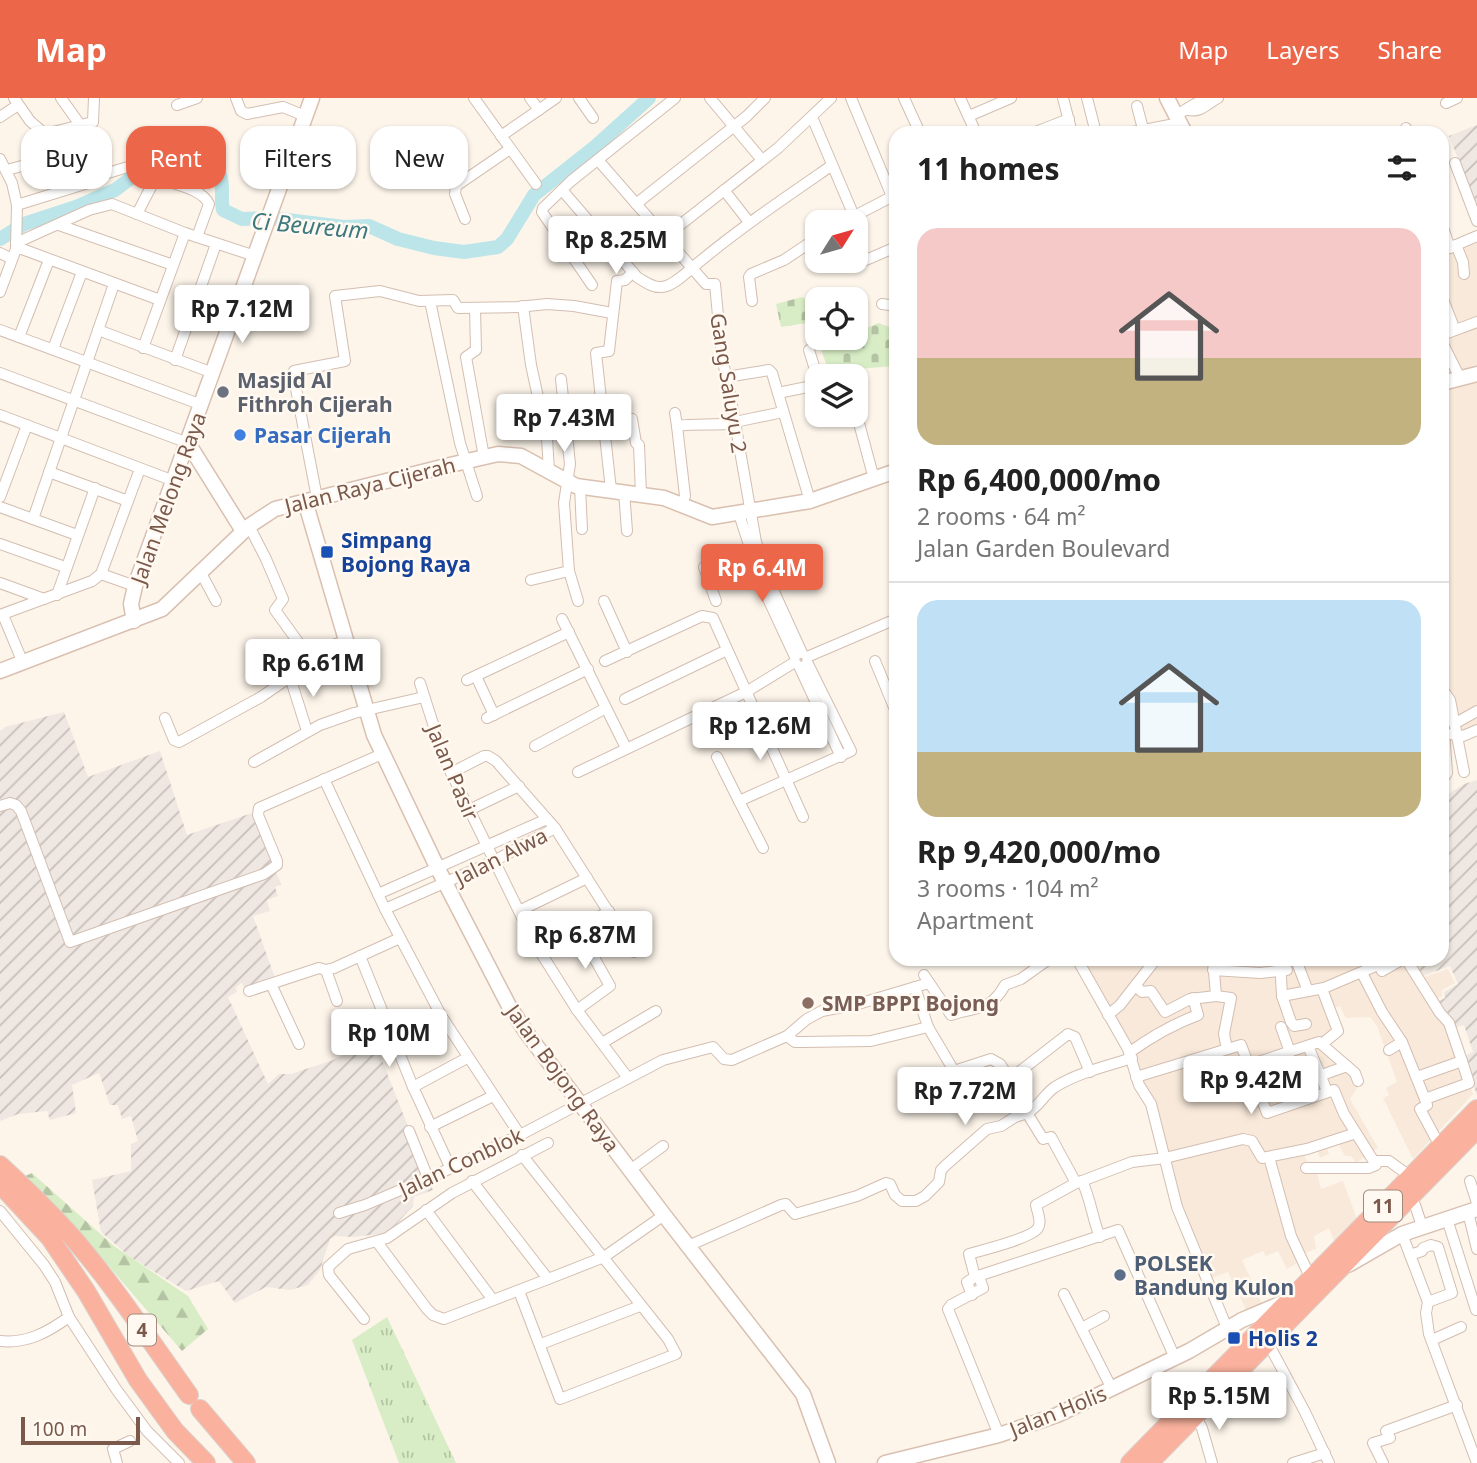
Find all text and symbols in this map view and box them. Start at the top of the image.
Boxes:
text: Map [35,27,107,72]
text: Map [1178,33,1228,66]
text: Layers [1266,33,1340,66]
text: Share [1378,33,1442,66]
chip: Buy [21,126,112,189]
chip: Rent [126,126,226,189]
chip: Filters [240,126,356,189]
chip: New [370,126,468,189]
text: 11 homes [917,148,1060,189]
icon: filters [1383,149,1421,187]
water label: Ci Beureum [250,204,370,246]
north arrow [805,210,868,273]
map controls [805,210,868,427]
pin: Rp 8.25M [544,216,688,276]
text: Rp 8.25M [564,223,668,255]
icon: home [1106,273,1232,399]
pin: Rp 7.12M [170,286,314,345]
button: locate [805,287,868,350]
text: Rp 7.12M [190,292,294,324]
street label: Gang Saluyu 2 [704,311,754,455]
button: layers [805,364,868,427]
place label: Masjid Al Fithroh Cijerah [237,366,393,418]
marker: Masjid Al Fithroh Cijerah [215,384,231,400]
pin: Rp 7.43M [492,394,636,454]
text: Rp 7.43M [512,401,616,433]
street label: Jalan Melong Raya [123,408,212,590]
place label: Pasar Cijerah [254,421,391,449]
marker: Pasar Cijerah [232,427,248,443]
street label: Jalan Raya Cijerah [280,450,458,520]
text: Rp 6,400,000/mo [917,459,1161,500]
text: 2 rooms · 64 m² [917,500,1086,532]
place label: Simpang Bojong Raya [341,526,471,578]
text: Jalan Garden Boulevard [917,532,1171,564]
marker: Simpang Bojong Raya [319,544,335,560]
pin: Rp 6.4M [697,545,827,604]
text: Rp 6.4M [717,551,807,583]
pin: Rp 6.61M [241,640,385,699]
icon: home [1106,645,1232,771]
text: Rp 6.61M [261,646,365,678]
pin: Rp 12.6M [688,702,832,762]
text: Rp 12.6M [708,709,812,741]
street label: Jalan Pasir [419,718,486,825]
street label: Jalan Alwa [448,821,552,892]
text: Rp 9,420,000/mo [917,831,1161,872]
text: 3 rooms · 104 m² [917,872,1099,904]
text: Apartment [917,904,1034,936]
pin: Rp 6.87M [513,912,657,971]
text: Rp 6.87M [533,918,637,950]
place label: SMP BPPI Bojong [822,989,999,1017]
marker: SMP BPPI Bojong [800,995,816,1011]
street label: Jalan Bojong Raya [499,997,626,1158]
pin: Rp 10M [332,1010,446,1069]
text: Rp 10M [347,1016,431,1048]
pin: Rp 9.42M [1179,1056,1323,1116]
text: Rp 9.42M [1199,1063,1303,1095]
pin: Rp 7.72M [893,1068,1037,1127]
text: Rp 7.72M [913,1074,1017,1106]
street label: Jalan Conblok [392,1121,529,1204]
road number: 11 [1364,1190,1402,1222]
place label: POLSEK Bandung Kulon [1134,1249,1294,1301]
marker: POLSEK Bandung Kulon [1112,1267,1128,1283]
road number: 4 [128,1314,156,1346]
place label: Holis 2 [1248,1324,1318,1352]
marker: Holis 2 [1226,1330,1242,1346]
pin: Rp 5.15M [1147,1372,1291,1432]
street label: Jalan Holis [1003,1379,1111,1444]
text: Rp 5.15M [1167,1379,1271,1411]
scale bar [21,1414,140,1446]
text: 100 m [32,1416,87,1442]

